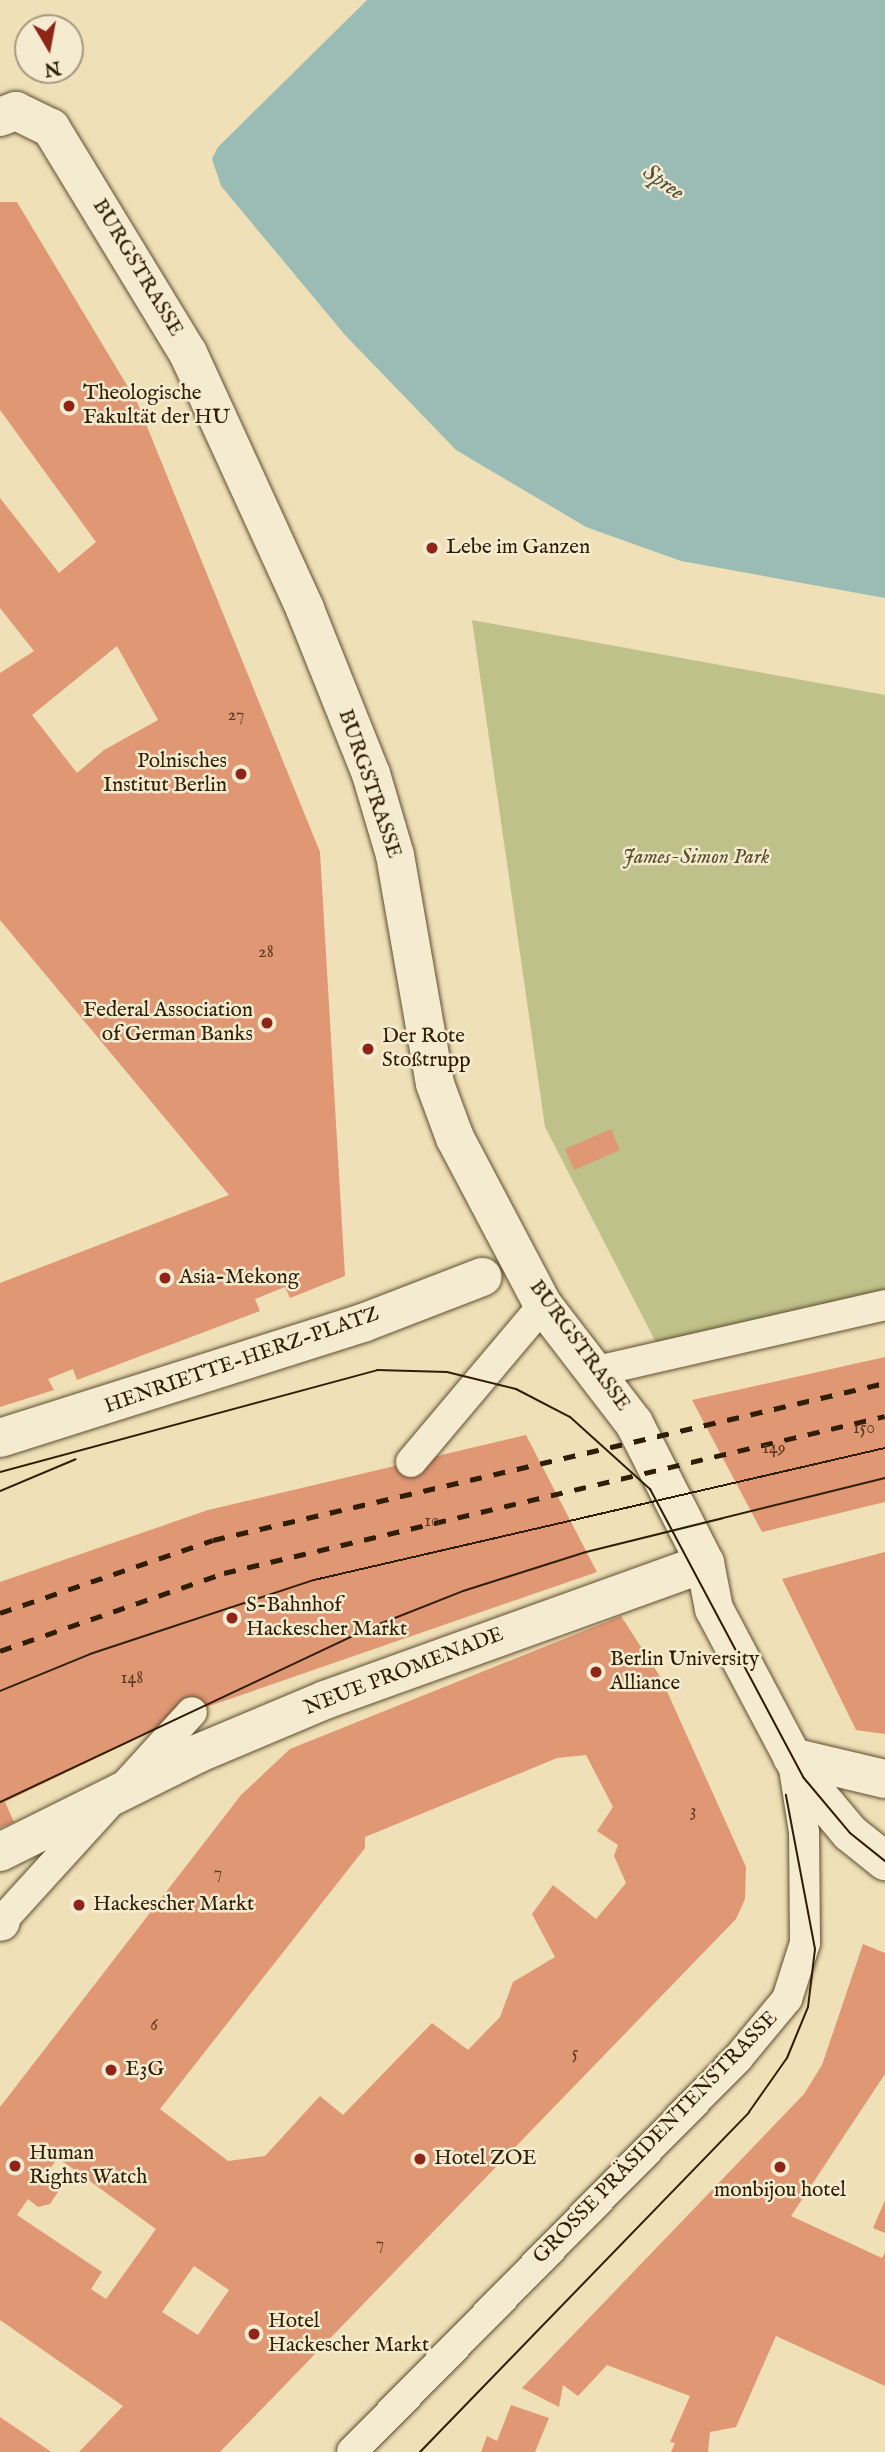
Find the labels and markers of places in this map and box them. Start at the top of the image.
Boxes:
place label: Theologische Fakultät der HU [83,381,230,431]
marker: Theologische Fakultät der HU [61,398,77,414]
place label: Lebe im Ganzen [446,535,590,561]
marker: Lebe im Ganzen [424,540,440,556]
place label: Polnisches Institut Berlin [103,749,227,799]
marker: Polnisches Institut Berlin [233,766,249,782]
place label: Federal Association of German Banks [83,998,253,1048]
marker: Federal Association of German Banks [259,1015,275,1031]
place label: Der Rote Stoßtrupp [382,1024,471,1074]
marker: Der Rote Stoßtrupp [360,1041,376,1057]
place label: Asia-Mekong [179,1265,299,1291]
marker: Asia-Mekong [157,1270,173,1286]
place label: S-Bahnhof Hackescher Markt [246,1593,407,1643]
marker: S-Bahnhof Hackescher Markt [224,1610,240,1626]
place label: Berlin University Alliance [610,1647,759,1697]
marker: Berlin University Alliance [588,1664,604,1680]
place label: Hackescher Markt [93,1892,254,1918]
marker: Hackescher Markt [71,1897,87,1913]
place label: E3G [125,2057,164,2083]
marker: E3G [103,2062,119,2078]
place label: Human Rights Watch [29,2141,147,2191]
place label: Hotel ZOE [434,2146,537,2172]
marker: Hotel ZOE [412,2151,428,2167]
marker: Human Rights Watch [7,2158,23,2174]
marker: monbijou hotel [772,2159,788,2175]
place label: monbijou hotel [714,2178,846,2204]
place label: Hotel Hackescher Markt [268,2309,429,2359]
marker: Hotel Hackescher Markt [246,2326,262,2342]

